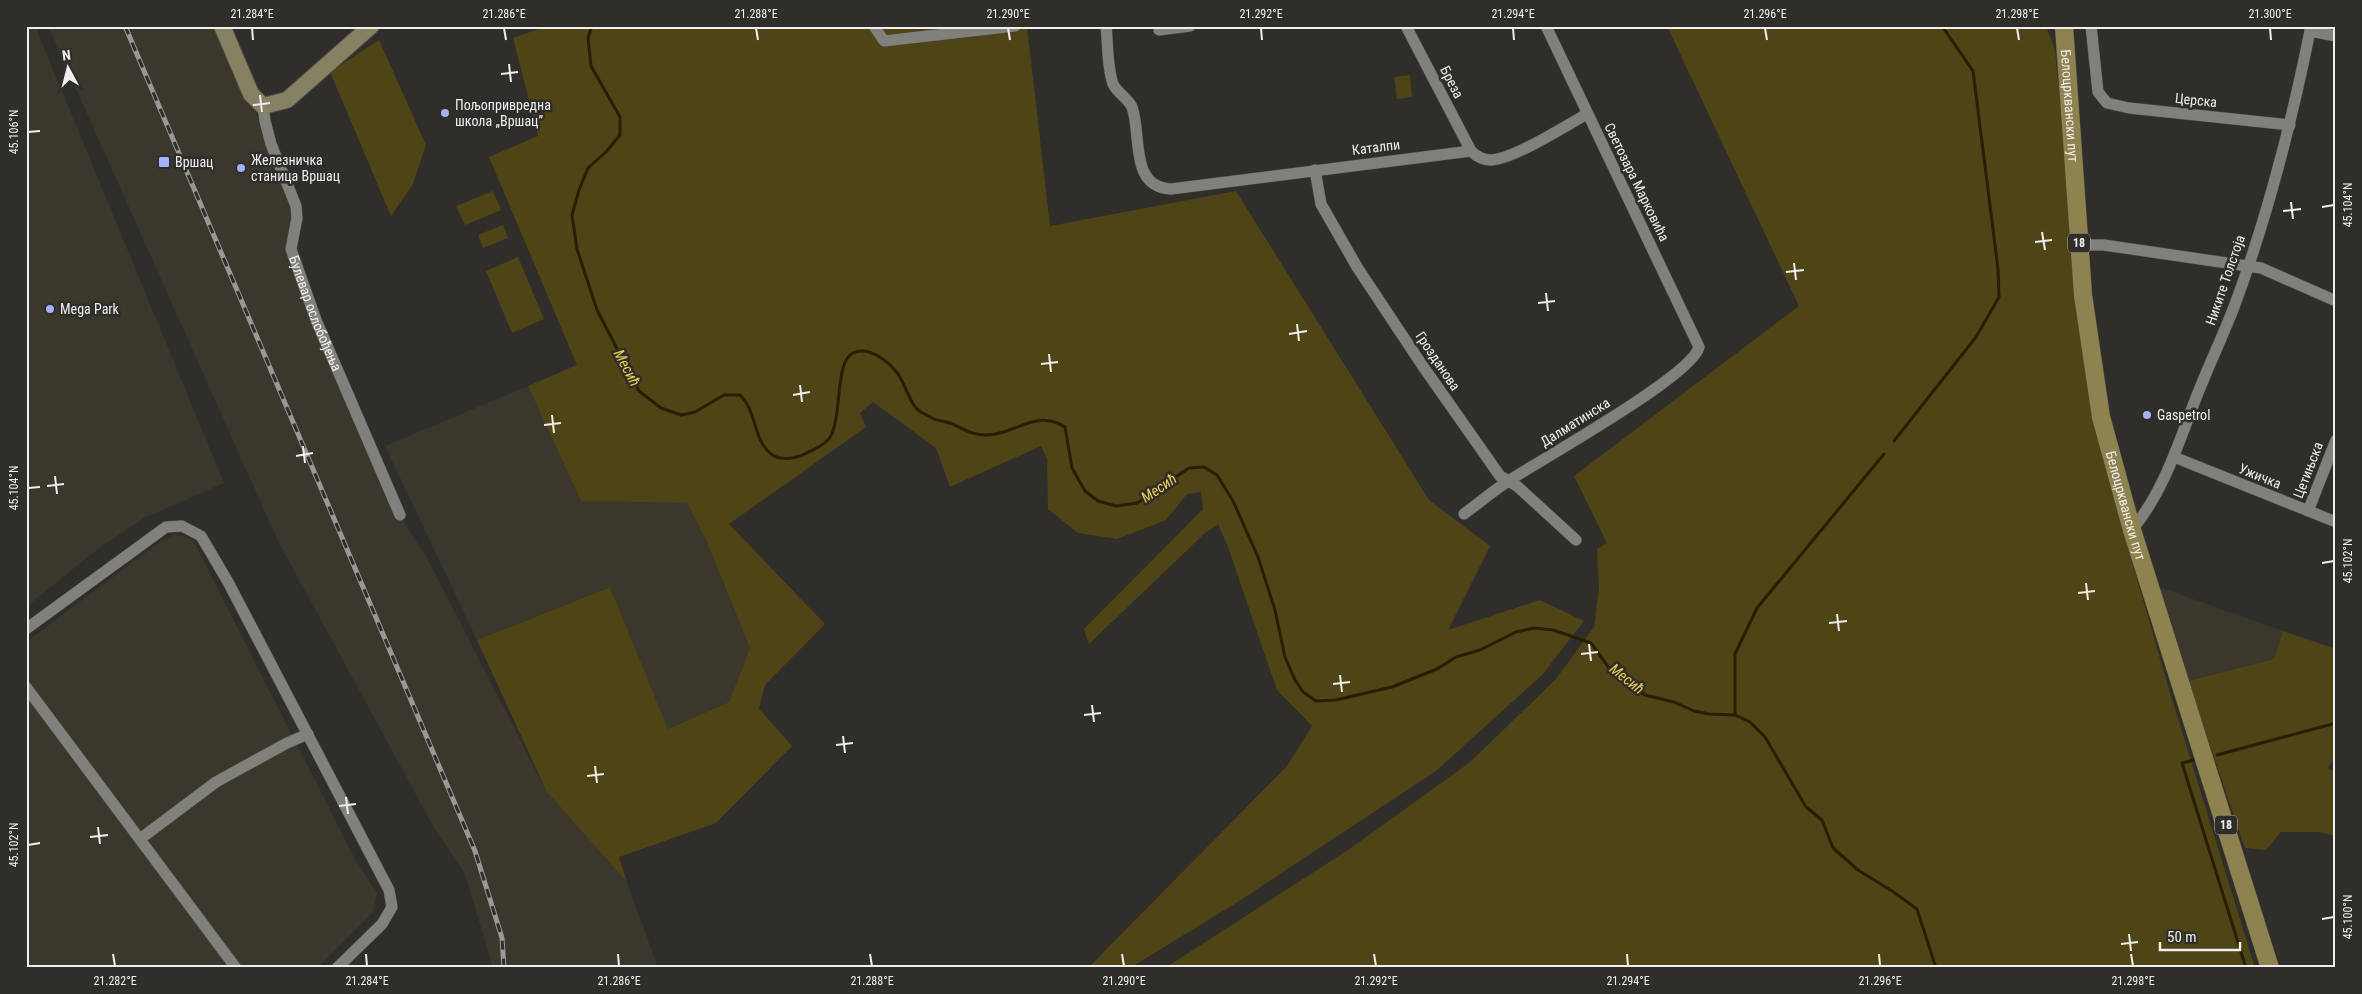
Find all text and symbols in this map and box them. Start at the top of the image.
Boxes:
text: 21.284°E [230,7,274,21]
text: 21.286°E [482,7,526,21]
text: 21.288°E [734,7,778,21]
text: 21.290°E [986,7,1030,21]
text: 21.292°E [1239,7,1283,21]
text: 21.294°E [1491,7,1535,21]
text: 21.296°E [1743,7,1787,21]
text: 21.298°E [1995,7,2039,21]
text: 21.300°E [2248,7,2292,21]
north arrow [42,42,92,92]
text: N [61,47,72,64]
street label: Белоцрквански пут [2058,49,2082,163]
street label: Бреза [1437,63,1467,101]
street label: Церска [2174,90,2218,110]
place label: Пољопривредна школа „Вршац” [455,97,551,129]
marker: Пољопривредна школа „Вршац” [439,107,451,119]
text: 45.106°N [7,110,21,154]
street label: Светозара Марковића [1601,120,1673,244]
street label: Каталпи [1351,136,1401,158]
place label: Железничка станица Вршац [251,152,340,184]
place label: Вршац [175,154,213,170]
marker: Вршац [157,155,171,169]
marker: Железничка станица Вршац [235,162,247,174]
text: 45.104°N [2341,183,2355,227]
street label: Никите Толстоја [2202,233,2248,327]
road number: 18 [2068,234,2090,252]
street label: Булевар ослобођења [286,253,345,373]
place label: Mega Park [60,301,120,317]
marker: Mega Park [44,303,56,315]
street label: Грозданова [1412,328,1464,394]
water label: Месић [610,346,644,390]
street label: Далматинска [1537,394,1613,450]
place label: Gaspetrol [2157,407,2210,423]
marker: Gaspetrol [2141,409,2153,421]
street label: Цетињска [2290,440,2326,500]
street label: Белоцрквански пут [2103,449,2149,562]
street label: Ужичка [2236,460,2284,492]
text: 45.104°N [7,466,21,510]
water label: Месић [1138,470,1180,506]
text: 45.102°N [2341,539,2355,583]
water label: Месић [1606,660,1648,698]
road number: 18 [2215,816,2237,834]
text: 45.102°N [7,823,21,867]
text: 45.100°N [2341,895,2355,939]
scale bar [2160,919,2240,951]
text: 50 m [2167,928,2197,946]
text: 21.282°E [93,974,137,988]
text: 21.284°E [345,974,389,988]
text: 21.286°E [597,974,641,988]
text: 21.288°E [850,974,894,988]
text: 21.290°E [1102,974,1146,988]
text: 21.292°E [1354,974,1398,988]
text: 21.294°E [1606,974,1650,988]
text: 21.296°E [1858,974,1902,988]
text: 21.298°E [2111,974,2155,988]

